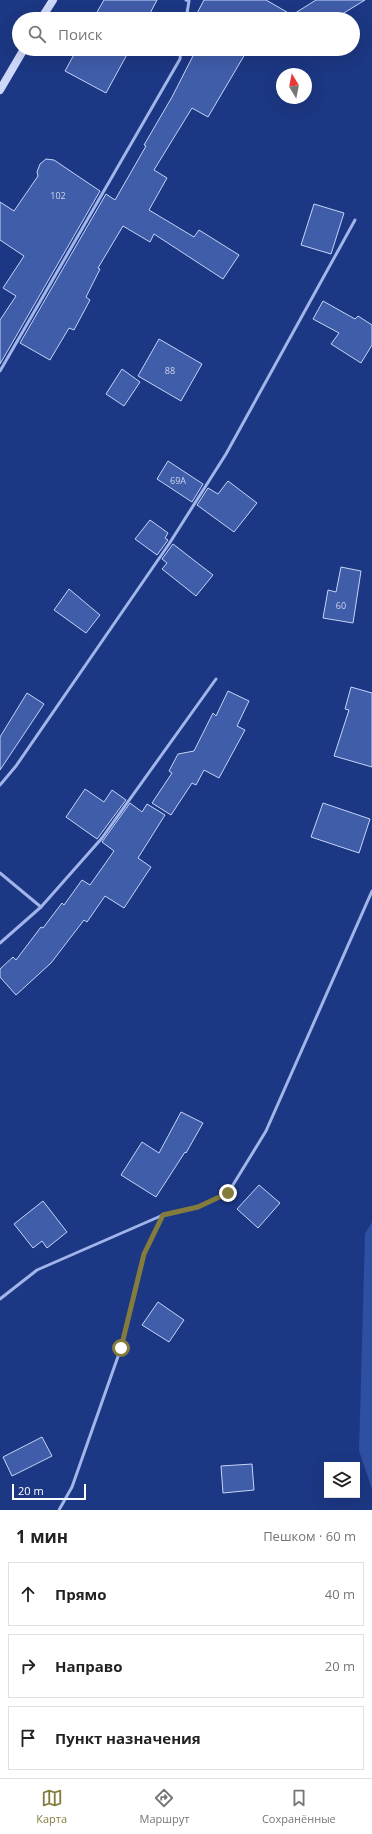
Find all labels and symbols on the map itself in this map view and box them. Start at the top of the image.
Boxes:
north arrow [276,68,312,104]
house number: 102 [50,189,66,202]
house number: 88 [165,364,175,377]
house number: 69А [170,474,186,487]
house number: 60 [336,599,346,612]
route end [219,1184,237,1202]
route start [112,1339,130,1357]
scale bar [12,1482,86,1501]

